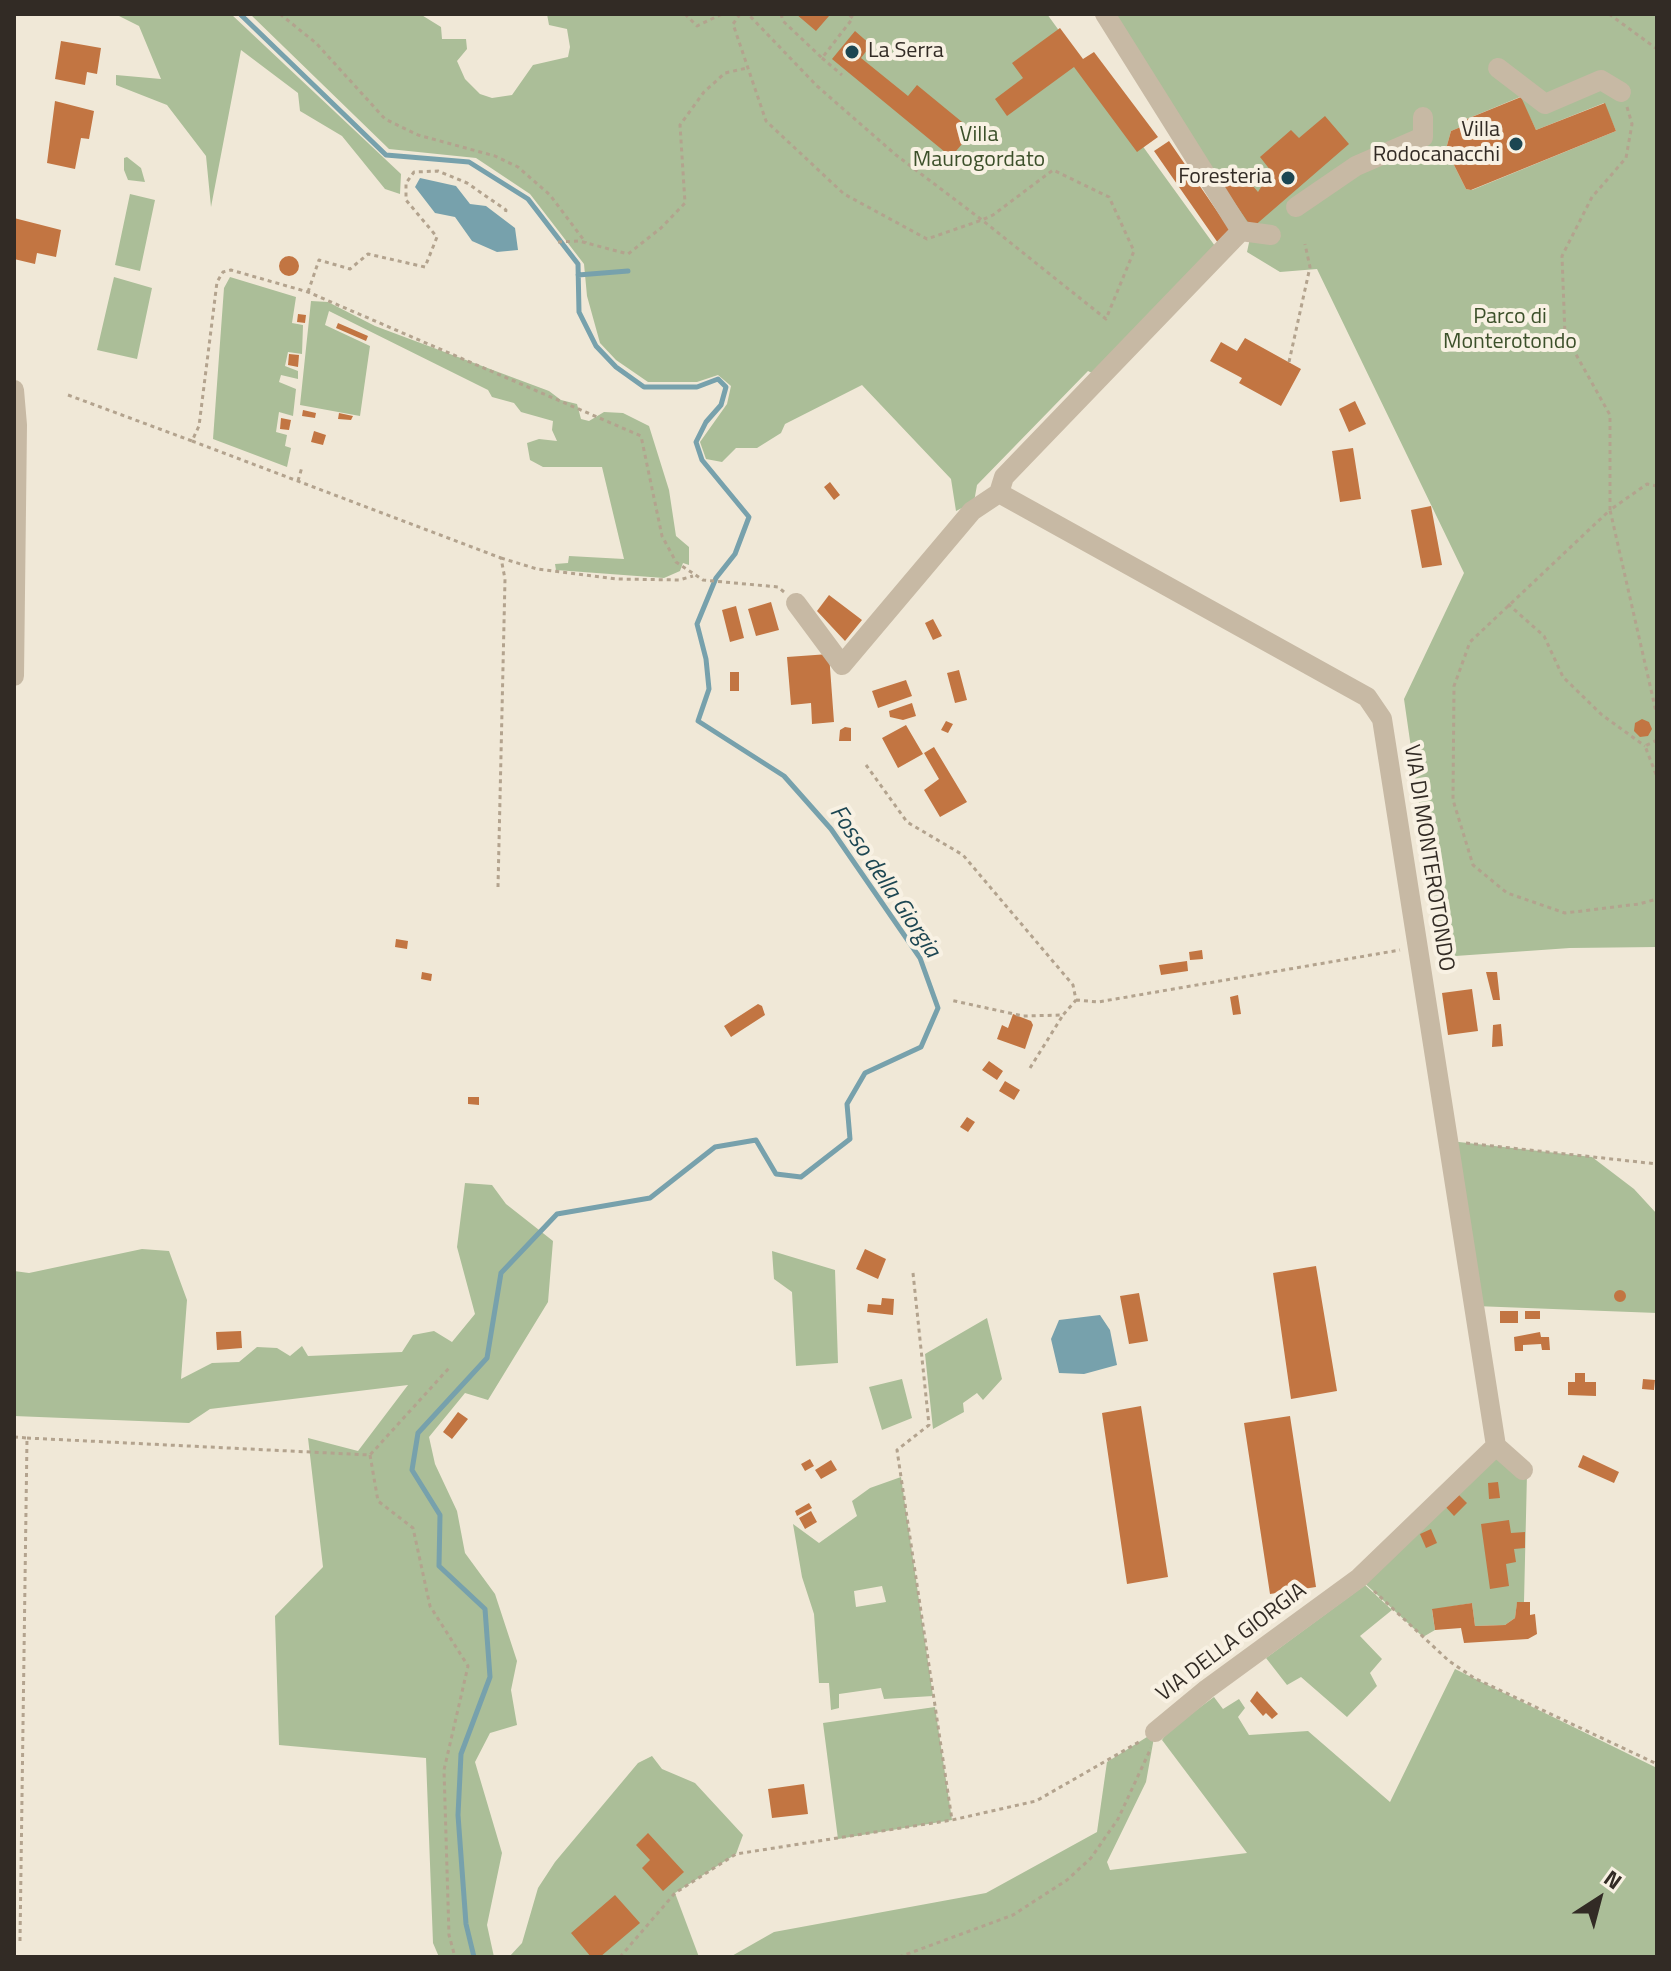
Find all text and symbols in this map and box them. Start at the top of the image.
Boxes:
place label: La Serra [868,39,944,65]
marker: La Serra [843,43,861,61]
place label: Villa Rodocanacchi [1373,118,1500,170]
park label: Villa Maurogordato [913,123,1045,174]
marker: Villa Rodocanacchi [1507,135,1525,153]
place label: Foresteria [1178,165,1272,191]
marker: Foresteria [1279,169,1297,187]
park label: Parco di Monterotondo [1443,305,1577,356]
street label: VIA DI MONTEROTONDO [1397,743,1459,973]
water label: Fosso della Giorgia [822,800,946,964]
street label: VIA DELLA GIORGIA [1152,1578,1312,1708]
north arrow [1559,1859,1639,1939]
text: N [1597,1861,1629,1898]

